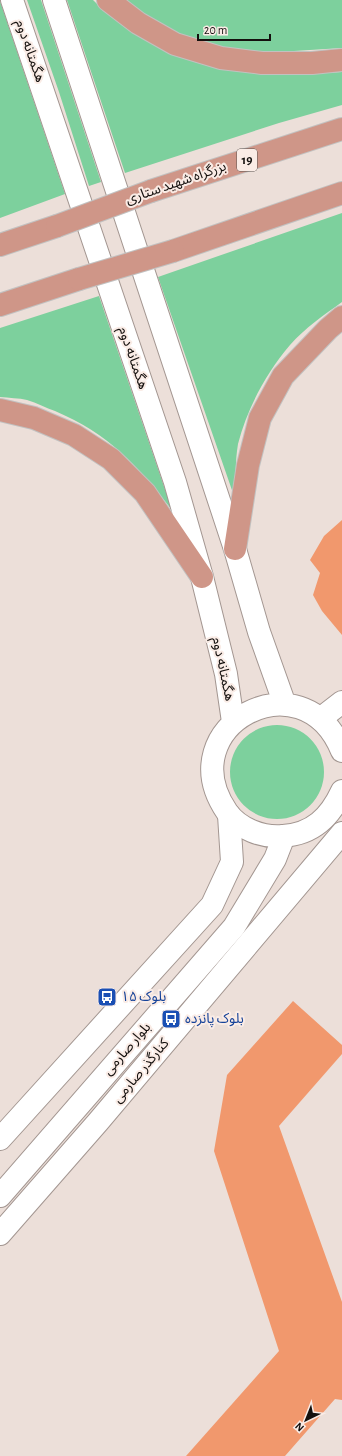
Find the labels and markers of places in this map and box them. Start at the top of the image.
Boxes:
bus stop icon: بلوک ۱۵ [96,986,118,1008]
place label: بلوک ۱۵ [121,990,166,1005]
bus stop icon: بلوک پانزده [160,1008,182,1030]
place label: بلوک پانزده [185,1012,244,1028]

